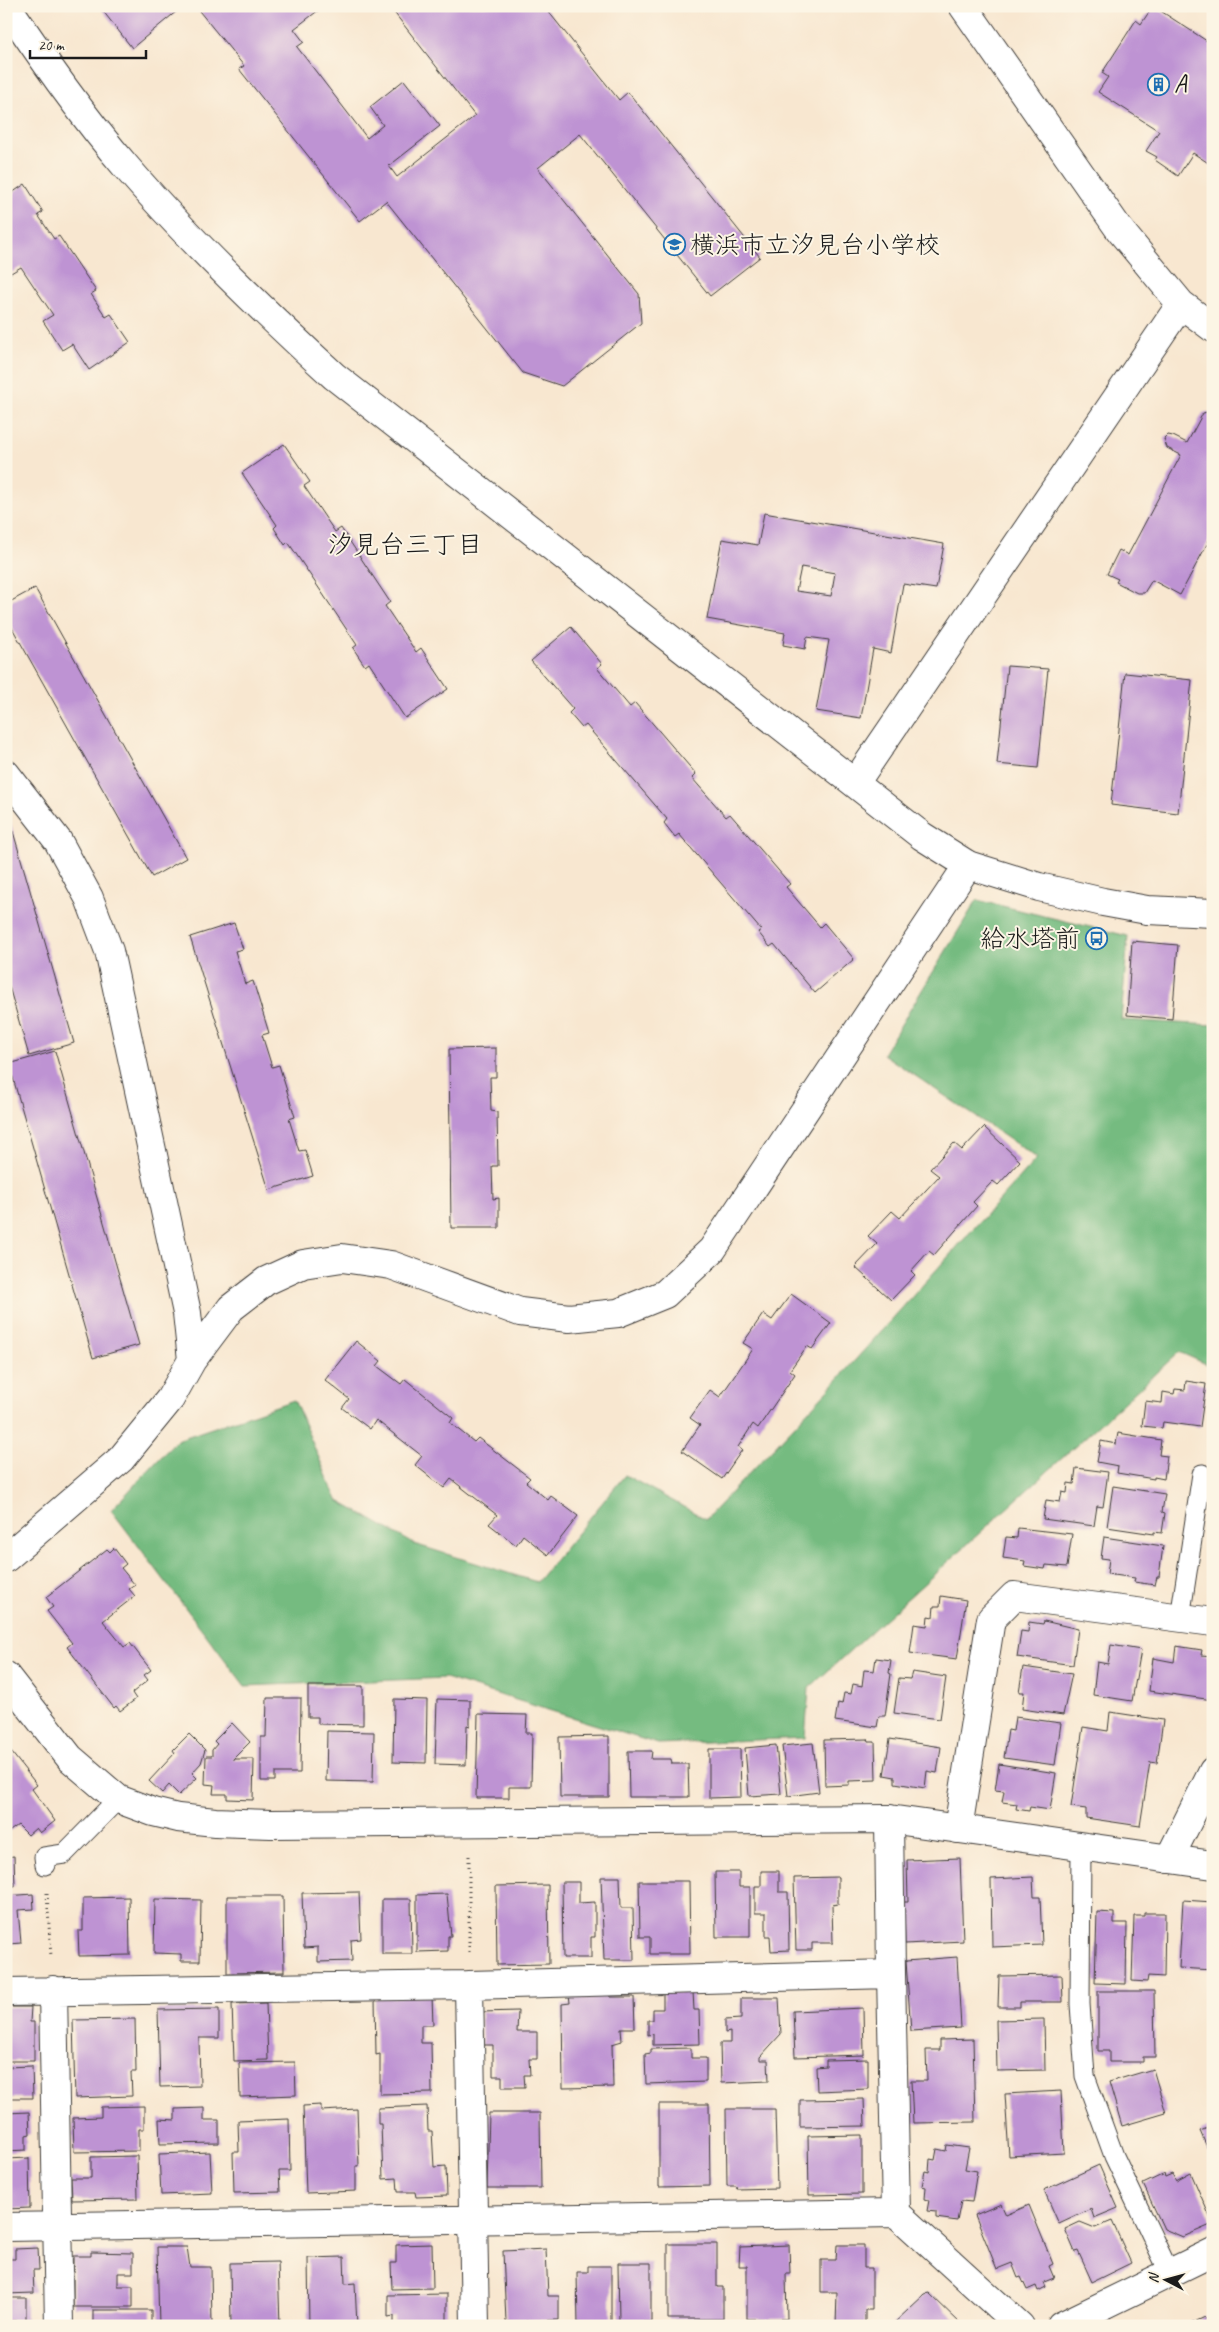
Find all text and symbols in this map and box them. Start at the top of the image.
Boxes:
scale bar [30,28,146,60]
text: 20 m [38,36,65,55]
place label: A [1174,68,1188,100]
building icon: A [1146,72,1170,96]
place label: 横浜市立汐見台小学校 [690,229,940,261]
school or university icon: 横浜市立汐見台小学校 [662,233,686,257]
district label: 汐見台三丁目 [327,528,483,561]
place label: 給水塔前 [980,923,1080,955]
bus stop icon: 給水塔前 [1084,927,1108,951]
north arrow [1142,2254,1192,2304]
text: N [1145,2271,1163,2284]

